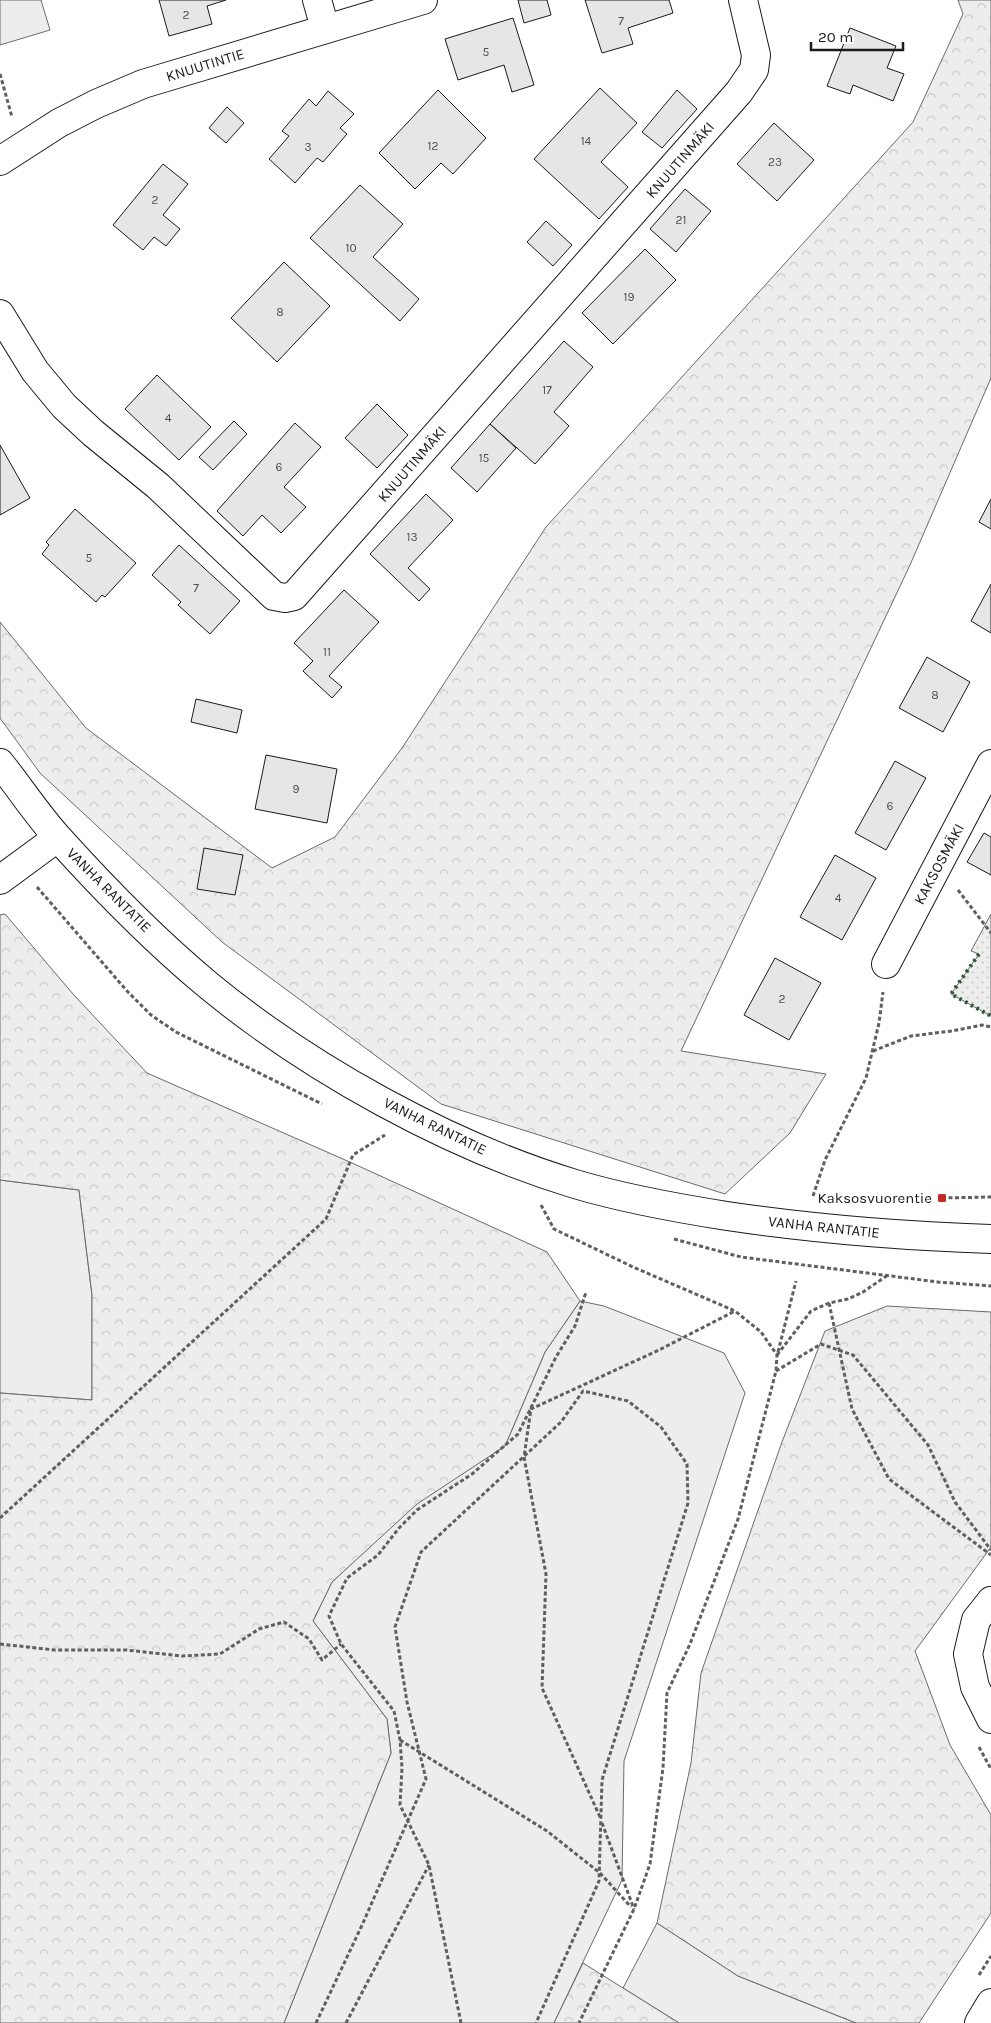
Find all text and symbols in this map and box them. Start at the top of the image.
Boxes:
house number: 2 [183,8,190,22]
house number: 7 [618,14,624,28]
scale bar [811,20,904,52]
text: 20 m [818,28,853,46]
street label: KNUUTINTIE [164,45,246,85]
house number: 5 [483,45,490,59]
street label: KNUUTINMÄKI [642,118,718,202]
house number: 14 [581,134,592,148]
house number: 12 [428,139,439,153]
house number: 3 [304,140,312,154]
house number: 23 [768,155,782,169]
house number: 2 [152,193,159,207]
house number: 21 [676,213,686,227]
house number: 10 [345,241,357,255]
house number: 19 [624,290,634,304]
house number: 8 [276,305,284,319]
house number: 17 [542,383,552,397]
house number: 4 [165,411,172,425]
street label: KNUUTINMÄKI [374,422,450,506]
house number: 15 [479,451,490,465]
house number: 6 [276,460,283,474]
house number: 13 [406,530,418,544]
house number: 5 [86,551,93,565]
house number: 7 [193,581,199,595]
house number: 11 [323,645,331,659]
house number: 8 [931,688,939,702]
house number: 9 [293,782,300,796]
house number: 6 [887,799,894,813]
street label: KAKSOSMÄKI [910,820,968,908]
street label: VANHA RANTATIE [63,844,155,936]
house number: 4 [835,891,842,905]
house number: 2 [779,992,786,1006]
street label: VANHA RANTATIE [381,1093,489,1159]
place label: Kaksosvuorentie [817,1189,932,1207]
marker: Kaksosvuorentie [936,1192,948,1204]
street label: VANHA RANTATIE [767,1212,881,1242]

